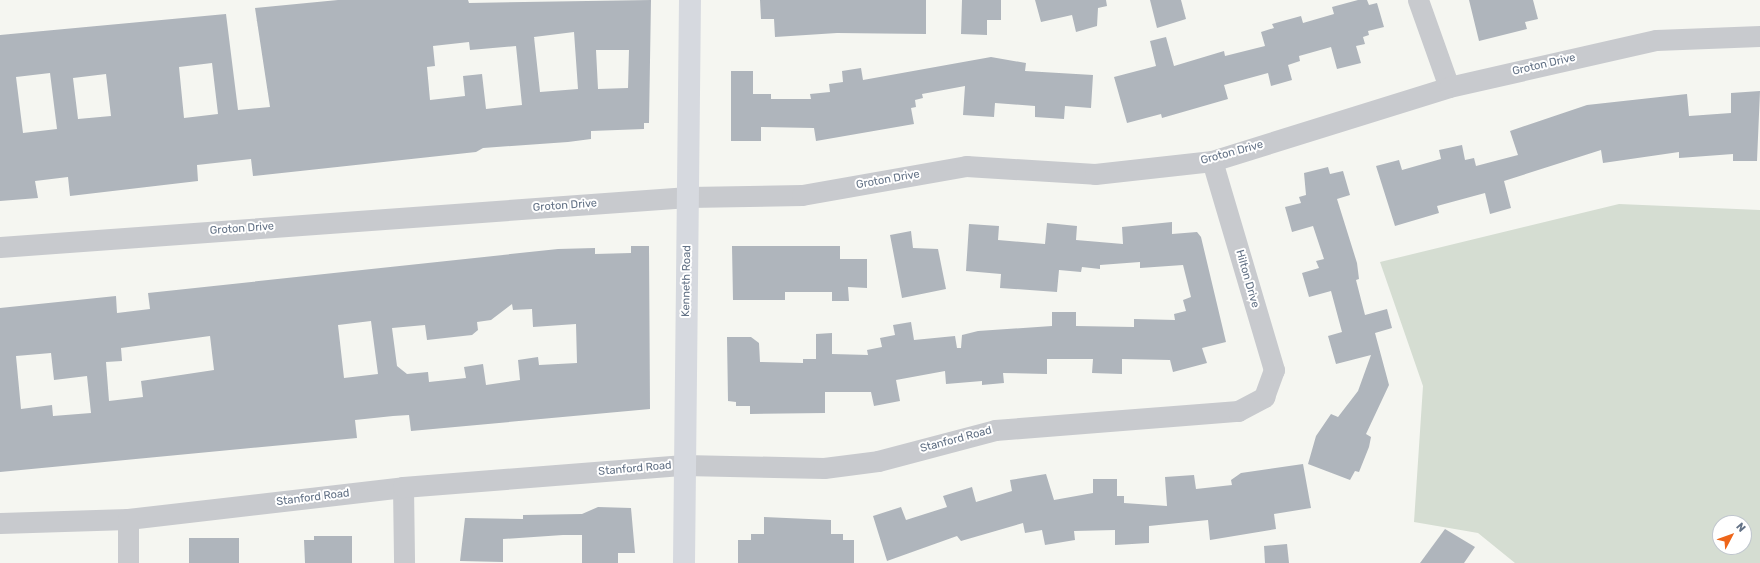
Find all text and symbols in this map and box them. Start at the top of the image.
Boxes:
street label: Groton Drive [1511,51,1577,79]
street label: Groton Drive [1199,138,1265,168]
street label: Groton Drive [855,168,921,192]
street label: Groton Drive [532,197,598,215]
street label: Groton Drive [209,220,275,238]
street label: Kenneth Road [680,245,694,317]
street label: Hilton Drive [1232,249,1262,309]
street label: Stanford Road [919,424,993,456]
street label: Stanford Road [598,459,672,479]
street label: Stanford Road [276,487,350,509]
north arrow [1712,515,1752,555]
text: N [1733,520,1748,535]

